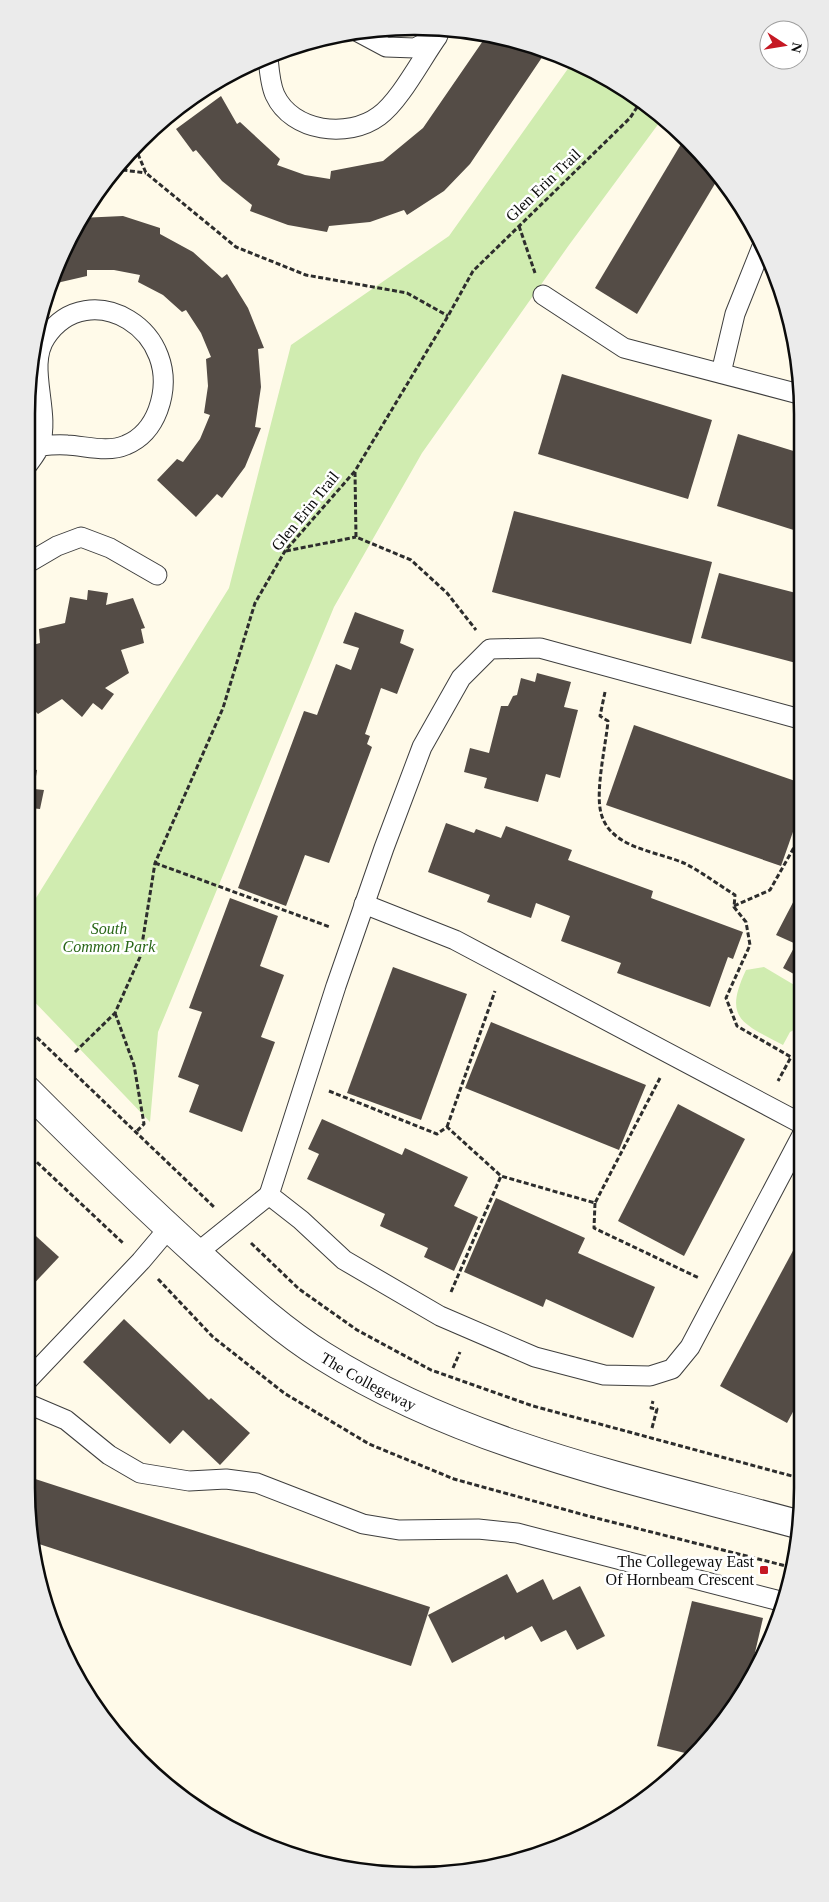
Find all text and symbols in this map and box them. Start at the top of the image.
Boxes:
north arrow [759,20,809,70]
text: N [788,41,805,54]
street label: Glen Erin Trail [502,145,584,225]
street label: Glen Erin Trail [268,468,342,554]
park label: South Common Park [63,920,156,955]
street label: The Collegeway [318,1348,419,1414]
place label: The Collegeway East Of Hornbeam Crescent [606,1553,755,1588]
marker: The Collegeway East Of Hornbeam Crescent [758,1564,770,1576]

